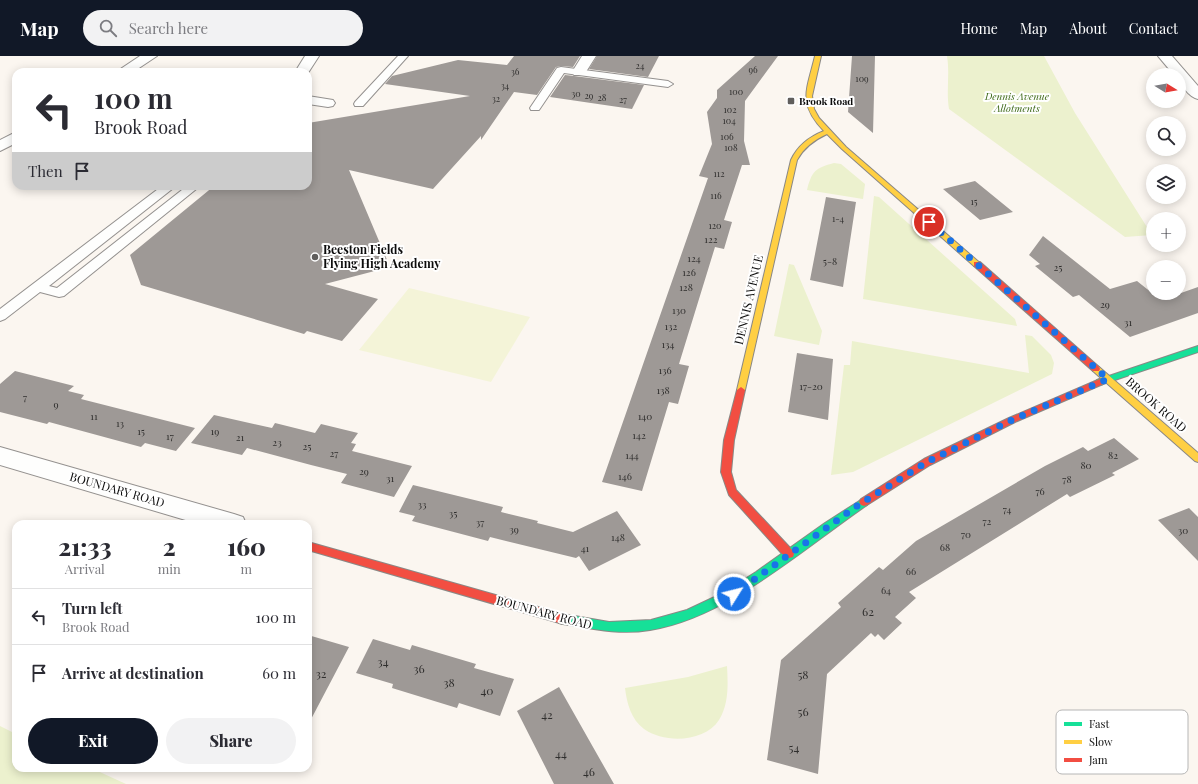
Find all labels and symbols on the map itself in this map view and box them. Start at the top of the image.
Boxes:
house number: 24 [636,59,645,71]
house number: 96 [748,63,758,75]
house number: 36 [511,65,520,77]
north arrow [1146,68,1186,108]
house number: 109 [855,72,869,84]
house number: 34 [501,79,510,91]
house number: 100 [729,85,743,97]
house number: 30 [571,87,581,99]
house number: 29 [585,89,594,101]
park label: Dennis Avenue Allotments [984,89,1050,115]
house number: 28 [598,91,607,103]
house number: 32 [492,92,500,104]
house number: 27 [619,93,627,105]
place label: Brook Road [799,94,853,108]
marker: Brook Road [786,96,796,106]
house number: 102 [723,103,737,115]
house number: 104 [722,114,736,126]
house number: 106 [720,130,734,142]
house number: 108 [724,141,738,153]
house number: 112 [714,167,724,179]
house number: 116 [710,189,722,201]
house number: 15 [971,195,978,207]
pin [912,205,946,239]
house number: 1-4 [832,212,845,224]
house number: 120 [708,219,722,231]
house number: 122 [704,232,718,246]
place label: Beeston Fields Flying High Academy [323,241,441,271]
house number: 124 [687,251,701,265]
marker: Beeston Fields Flying High Academy [310,252,320,262]
street label: DENNIS AVENUE [730,253,766,346]
house number: 5-8 [823,254,837,268]
house number: 25 [1054,260,1062,274]
house number: 126 [682,265,696,279]
house number: 128 [679,280,693,294]
house number: 29 [1100,297,1110,311]
house number: 130 [672,303,686,317]
house number: 31 [1124,315,1132,329]
house number: 132 [665,319,678,333]
house number: 134 [662,337,675,351]
house number: 136 [658,363,672,377]
street label: BROOK ROAD [1123,373,1191,435]
house number: 17-20 [799,379,823,393]
house number: 138 [656,383,670,397]
house number: 7 [23,390,27,404]
house number: 9 [53,397,59,411]
house number: 11 [90,409,98,423]
house number: 140 [638,409,652,423]
house number: 13 [116,416,125,430]
house number: 15 [137,424,145,438]
house number: 19 [211,424,219,438]
house number: 142 [632,428,646,442]
house number: 17 [166,429,174,443]
house number: 21 [236,430,245,444]
house number: 23 [272,435,282,449]
house number: 25 [303,439,311,453]
house number: 27 [330,446,338,460]
house number: 144 [625,448,639,462]
house number: 82 [1108,448,1118,462]
house number: 80 [1080,458,1092,472]
house number: 29 [359,464,369,478]
street label: BOUNDARY ROAD [68,468,167,510]
house number: 146 [618,469,632,483]
house number: 31 [386,471,394,485]
house number: 78 [1062,472,1072,486]
house number: 76 [1035,484,1045,498]
house number: 33 [417,497,427,511]
house number: 74 [1003,502,1011,516]
house number: 35 [449,506,457,520]
house number: 72 [983,514,992,528]
house number: 37 [476,515,484,529]
house number: 39 [509,522,519,536]
house number: 30 [1178,523,1188,537]
house number: 70 [961,527,971,541]
house number: 148 [611,530,625,544]
house number: 68 [940,540,950,554]
house number: 41 [581,541,590,555]
house number: 66 [906,564,916,578]
position arrow [713,573,755,615]
house number: 64 [881,583,891,597]
street label: BOUNDARY ROAD [495,592,594,633]
house number: 62 [862,603,874,619]
house number: 34 [377,653,389,669]
house number: 36 [413,660,425,676]
house number: 32 [315,665,327,681]
house number: 58 [797,666,809,682]
house number: 38 [443,674,455,690]
house number: 40 [480,682,494,698]
house number: 56 [797,703,809,719]
house number: 42 [541,706,553,722]
legend [1056,710,1188,774]
text: Fast [1089,716,1109,731]
text: Slow [1089,734,1113,749]
house number: 54 [789,739,800,755]
house number: 44 [555,745,567,761]
text: Jam [1088,752,1108,767]
house number: 46 [583,763,595,779]

